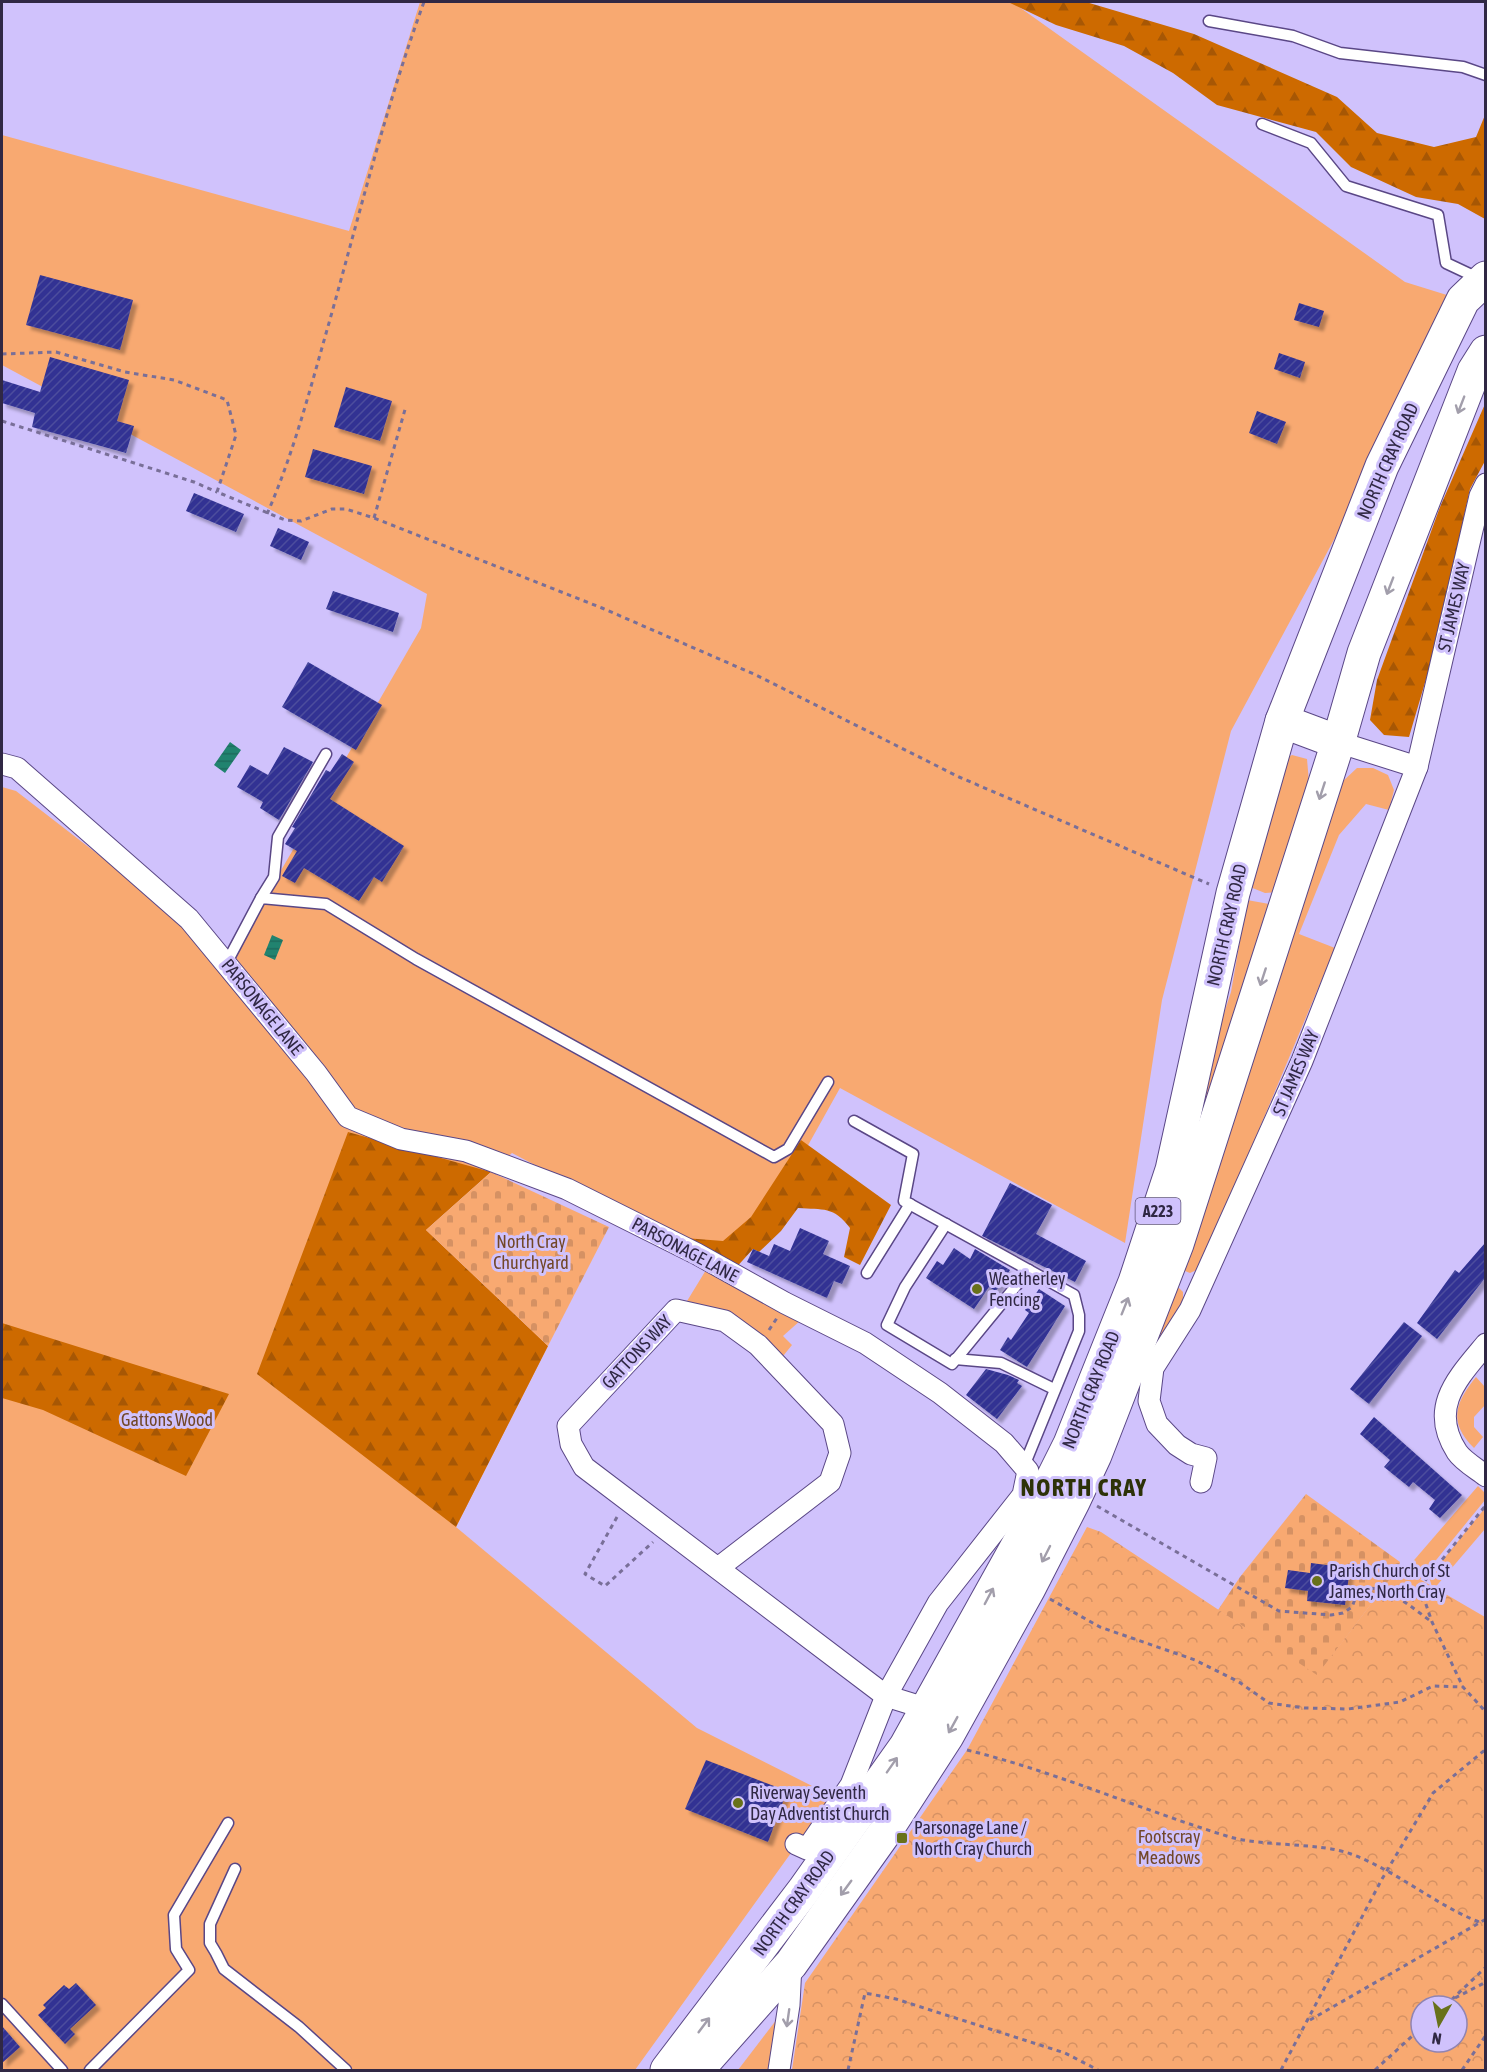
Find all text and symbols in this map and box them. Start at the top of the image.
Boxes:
one-way arrow [1455,395,1466,413]
street label: NORTH CRAY ROAD [1353,400,1422,522]
street label: ST JAMES WAY [1433,560,1474,654]
one-way arrow [1384,576,1395,595]
one-way arrow [1316,781,1327,800]
street label: NORTH CRAY ROAD [1202,862,1251,988]
street label: PARSONAGE LANE [217,955,308,1059]
one-way arrow [1257,967,1268,986]
street label: ST JAMES WAY [1268,1027,1323,1119]
road number: A223 [1136,1198,1180,1224]
street label: PARSONAGE LANE [629,1213,742,1286]
park label: North Cray Churchyard [493,1231,569,1273]
place label: Weatherley Fencing [989,1268,1065,1310]
marker: Weatherley Fencing [970,1282,984,1296]
one-way arrow [1120,1297,1131,1316]
street label: GATTONS WAY [597,1311,676,1393]
street label: NORTH CRAY ROAD [1057,1328,1124,1452]
park label: Gattons Wood [121,1409,213,1430]
district label: NORTH CRAY [1021,1474,1147,1501]
one-way arrow [1040,1544,1051,1562]
place label: Parish Church of St James, North Cray [1329,1560,1450,1602]
marker: Parish Church of St James, North Cray [1310,1574,1324,1588]
one-way arrow [983,1588,995,1605]
one-way arrow [947,1716,959,1733]
one-way arrow [886,1757,898,1774]
place label: Riverway Seventh Day Adventist Church [750,1782,889,1824]
marker: Riverway Seventh Day Adventist Church [731,1796,745,1810]
place label: Parsonage Lane / North Cray Church [914,1817,1032,1859]
park label: Footscray Meadows [1138,1826,1200,1868]
marker: Parsonage Lane / North Cray Church [895,1831,909,1845]
street label: NORTH CRAY ROAD [748,1846,839,1959]
one-way arrow [839,1879,852,1895]
north arrow [1409,1994,1469,2054]
one-way arrow [782,2007,793,2027]
one-way arrow [697,2017,710,2033]
text: N [1431,2029,1443,2048]

